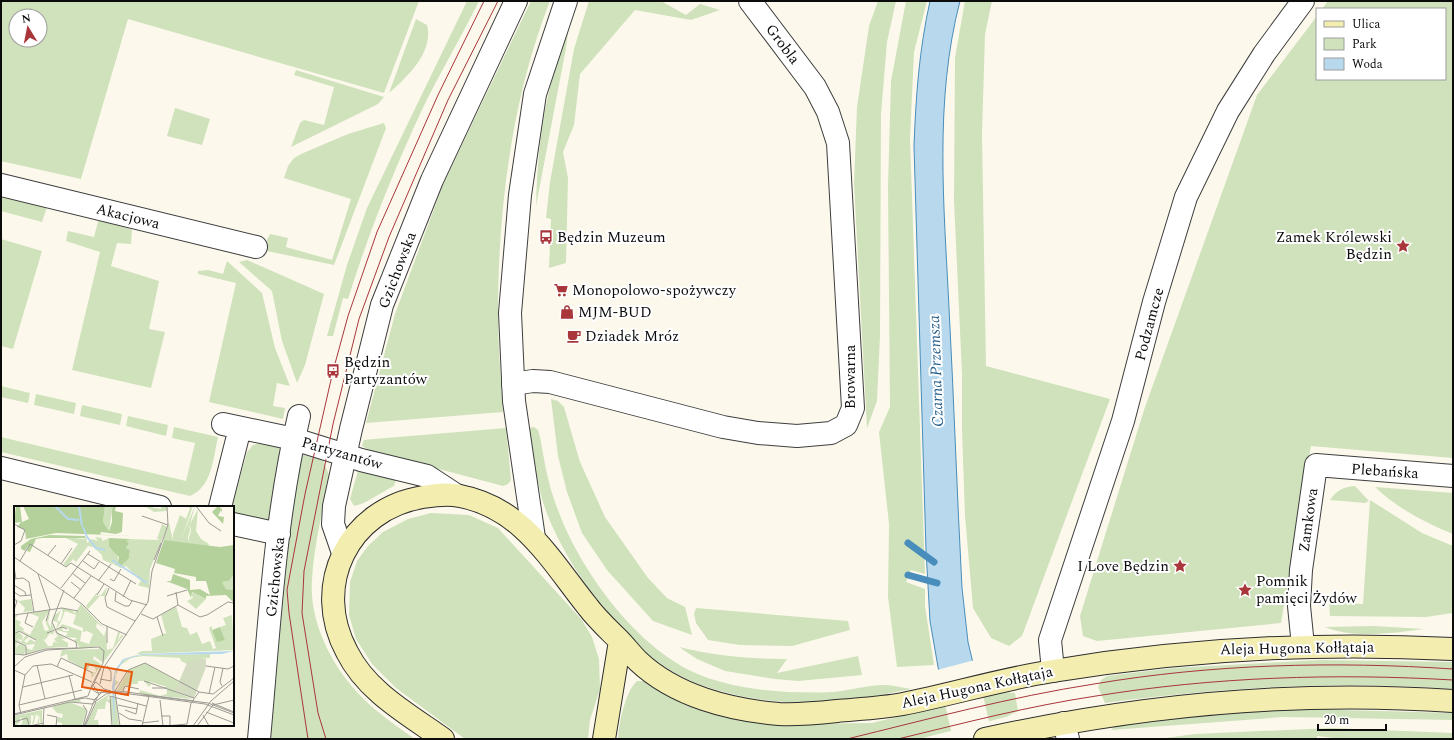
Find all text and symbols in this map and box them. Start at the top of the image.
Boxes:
north arrow [8,8,48,48]
legend [1316,8,1446,80]
text: N [20,9,32,28]
text: Ulica [1352,15,1381,34]
street label: Grobla [760,19,806,70]
text: Park [1352,35,1377,54]
text: Woda [1352,55,1383,74]
street label: Akacjowa [93,197,163,236]
place label: Będzin Muzeum [557,226,666,249]
place label: Zamek Królewski Będzin [1276,226,1392,266]
street label: Gzichowska [372,228,423,312]
bus stop icon: Będzin Muzeum [538,229,554,245]
place icon: Zamek Królewski Będzin [1395,238,1411,254]
place label: Monopolowo-spożywczy [572,279,737,302]
supermarket icon: Monopolowo-spożywczy [553,282,569,298]
street label: Podzamcze [1129,285,1170,363]
place label: MJM-BUD [578,301,652,324]
shop icon: MJM-BUD [559,304,575,320]
water label: Czarna Przemsza [922,315,950,427]
place label: Dziadek Mróz [585,325,679,348]
cafe icon: Dziadek Mróz [566,328,582,344]
street label: Browarna [839,344,862,409]
place label: Będzin Partyzantów [344,351,428,391]
bus stop icon: Będzin Partyzantów [325,363,341,379]
street label: Partyzantów [299,431,386,476]
street label: Plebańska [1350,458,1420,485]
street label: Zamkowa [1293,486,1324,554]
inset map [14,506,234,726]
street label: Gzichowska [260,535,291,618]
place label: I Love Będzin [1077,555,1169,578]
place icon: I Love Będzin [1172,558,1188,574]
place label: Pomnik pamięci Żydów [1256,570,1358,610]
place icon: Pomnik pamięci Żydów [1237,582,1253,598]
street label: Aleja Hugona Kołłątaja [1220,636,1375,661]
street label: Aleja Hugona Kołłątaja [899,660,1056,715]
scale bar [1318,706,1386,732]
text: 20 m [1324,711,1349,730]

